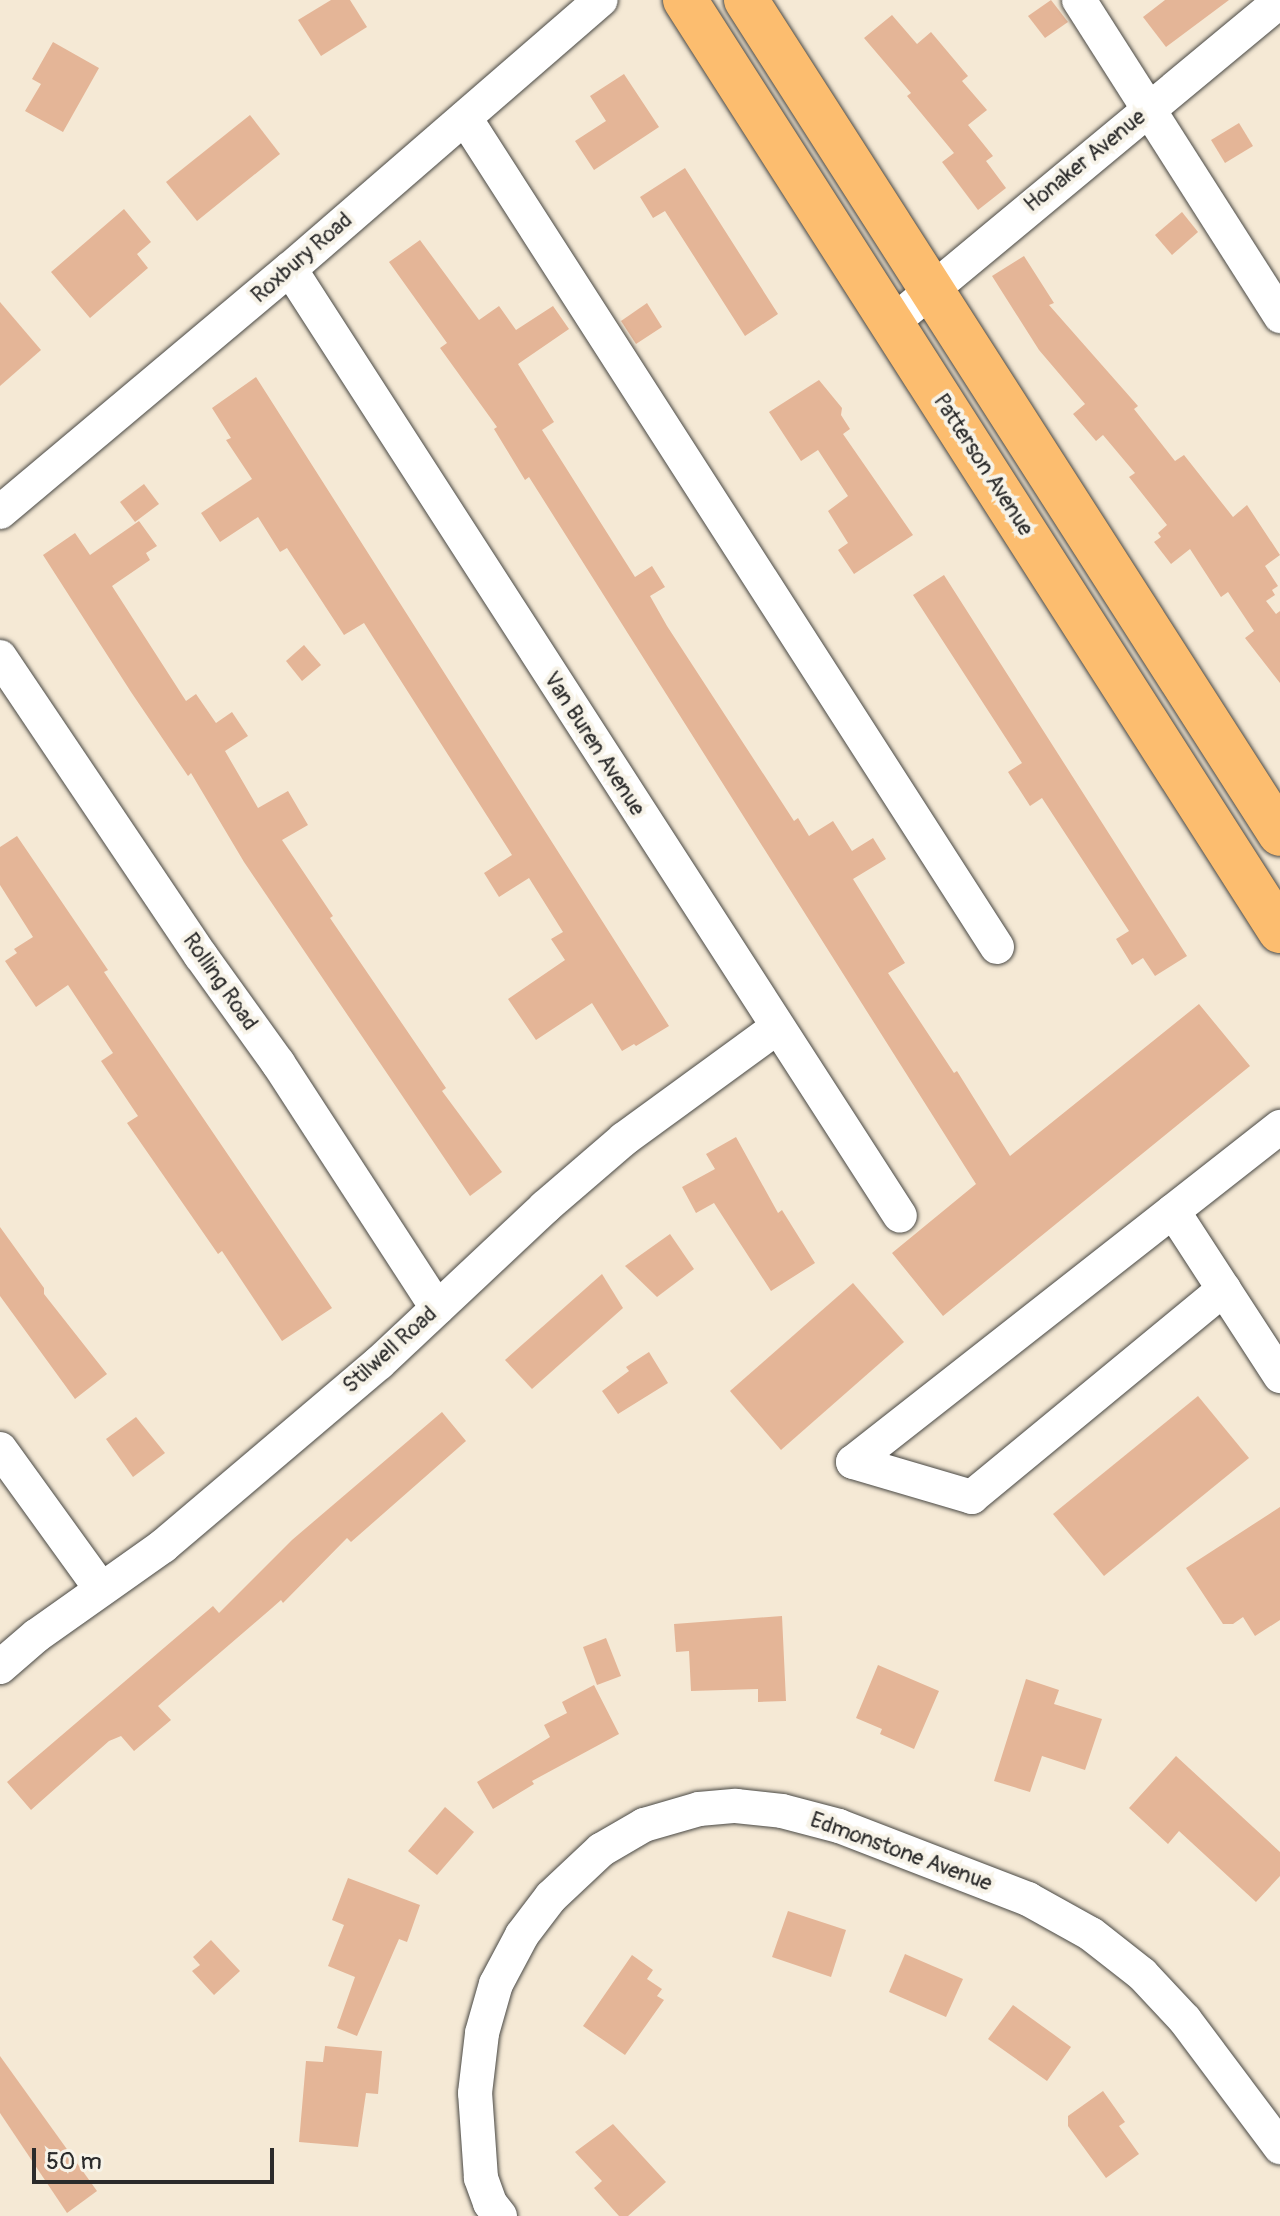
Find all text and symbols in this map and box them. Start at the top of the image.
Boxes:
street label: Honaker Avenue [1019,104,1151,218]
street label: Roxbury Road [246,207,358,309]
street label: Patterson Avenue [927,389,1039,541]
street label: Van Buren Avenue [538,667,650,821]
street label: Rolling Road [177,928,263,1036]
street label: Stilwell Road [338,1301,442,1399]
street label: Edmonstone Avenue [807,1807,995,1897]
scale bar [36,2132,278,2182]
text: 50 m [46,2147,102,2176]

